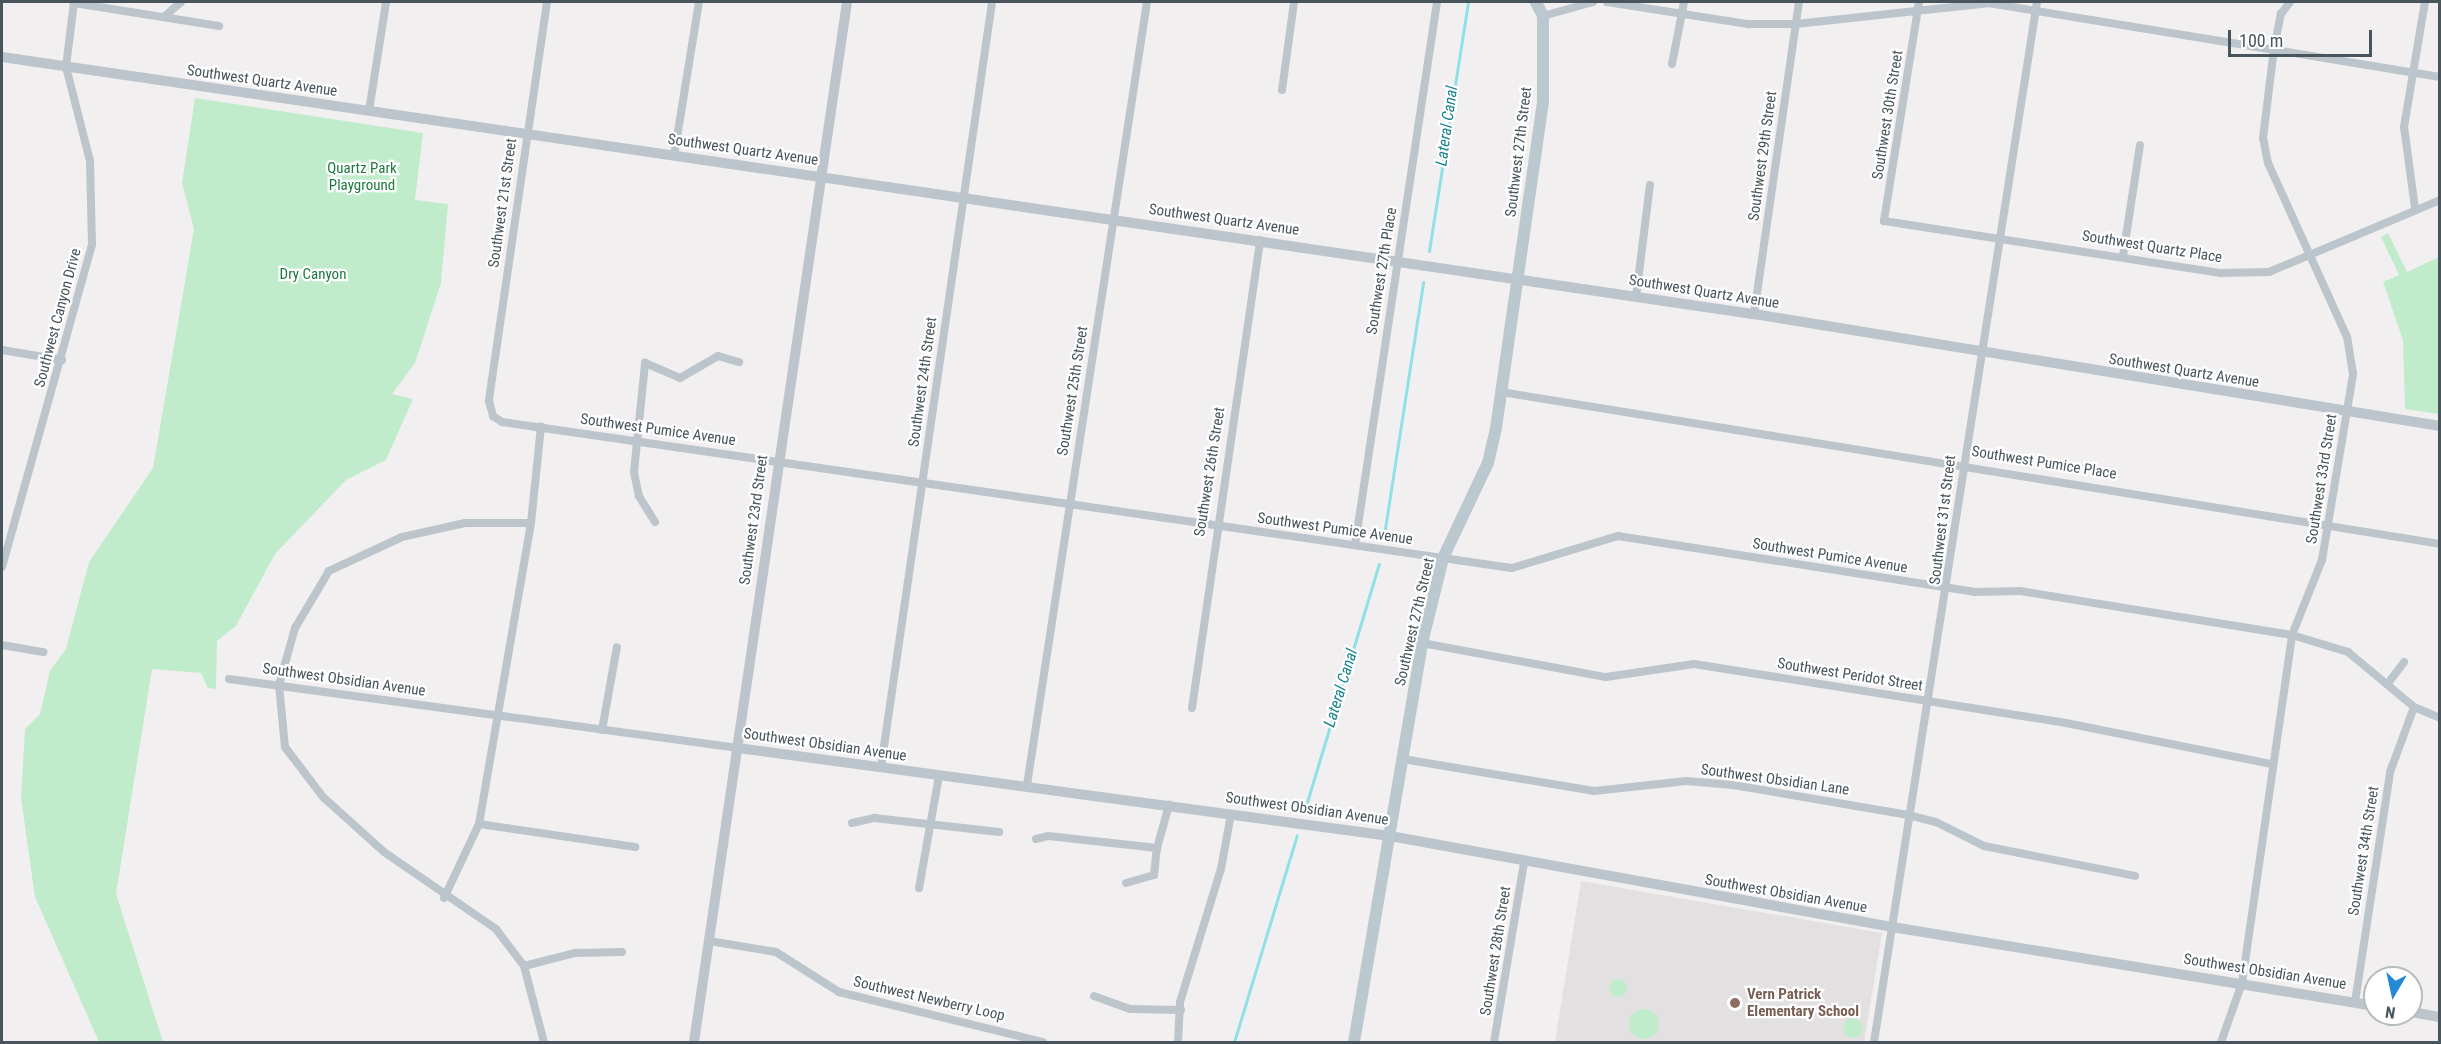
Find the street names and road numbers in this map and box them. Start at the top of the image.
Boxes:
street label: Southwest 30th Street [1869,49,1907,181]
street label: Southwest Quartz Avenue [186,62,338,100]
street label: Southwest 27th Street [1502,86,1536,218]
street label: Southwest 29th Street [1745,90,1781,222]
street label: Southwest Quartz Avenue [667,131,819,169]
street label: Southwest 21st Street [485,137,521,269]
street label: Southwest Quartz Avenue [1148,201,1300,239]
street label: Southwest 27th Place [1363,206,1401,336]
street label: Southwest Quartz Place [2081,227,2223,267]
street label: Southwest Canyon Drive [31,247,85,389]
street label: Southwest Quartz Avenue [1628,271,1780,313]
street label: Southwest 24th Street [905,316,941,448]
street label: Southwest 25th Street [1054,325,1092,457]
street label: Southwest Quartz Avenue [2108,350,2260,392]
street label: Southwest 26th Street [1191,406,1229,538]
street label: Southwest Pumice Avenue [579,410,737,450]
street label: Southwest 33rd Street [2303,413,2341,545]
street label: Southwest Pumice Place [1970,443,2118,483]
street label: Southwest 23rd Street [736,454,772,586]
street label: Southwest 31st Street [1926,454,1960,586]
street label: Southwest Pumice Avenue [1256,509,1414,549]
street label: Southwest Pumice Avenue [1751,535,1909,577]
street label: Southwest 27th Street [1392,556,1438,688]
street label: Southwest Peridot Street [1776,655,1924,695]
street label: Southwest Obsidian Avenue [261,660,427,700]
street label: Southwest Obsidian Avenue [742,725,908,765]
street label: Southwest Obsidian Lane [1700,761,1850,799]
street label: Southwest 34th Street [2345,785,2383,917]
street label: Southwest Obsidian Avenue [1224,789,1390,829]
street label: Southwest Obsidian Avenue [1703,871,1869,917]
street label: Southwest 28th Street [1477,885,1515,1017]
street label: Southwest Obsidian Avenue [2182,950,2348,994]
street label: Southwest Newberry Loop [852,973,1006,1025]

